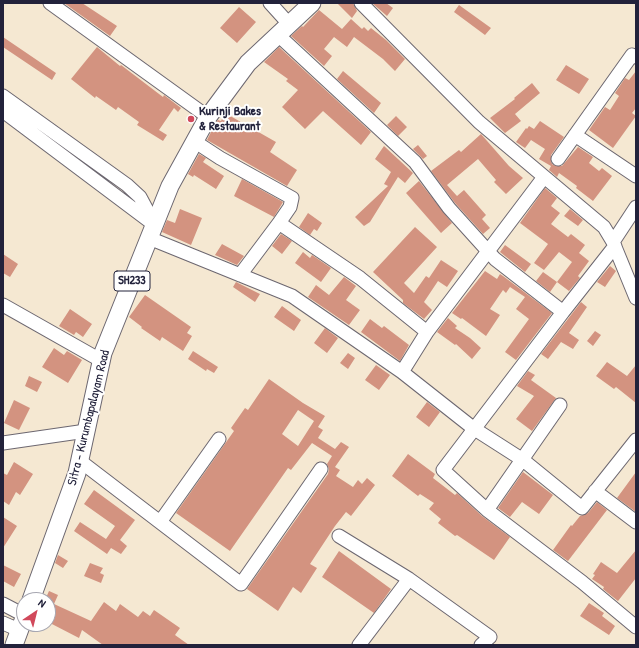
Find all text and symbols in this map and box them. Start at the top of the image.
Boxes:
place label: Kurinji Bakes & Restaurant [199,104,261,135]
marker: Kurinji Bakes & Restaurant [186,114,196,124]
road number: SH233 [114,271,150,291]
street label: Sitra - Kurumbapalayam Road [65,349,113,487]
north arrow [16,592,56,632]
text: N [36,596,49,610]

